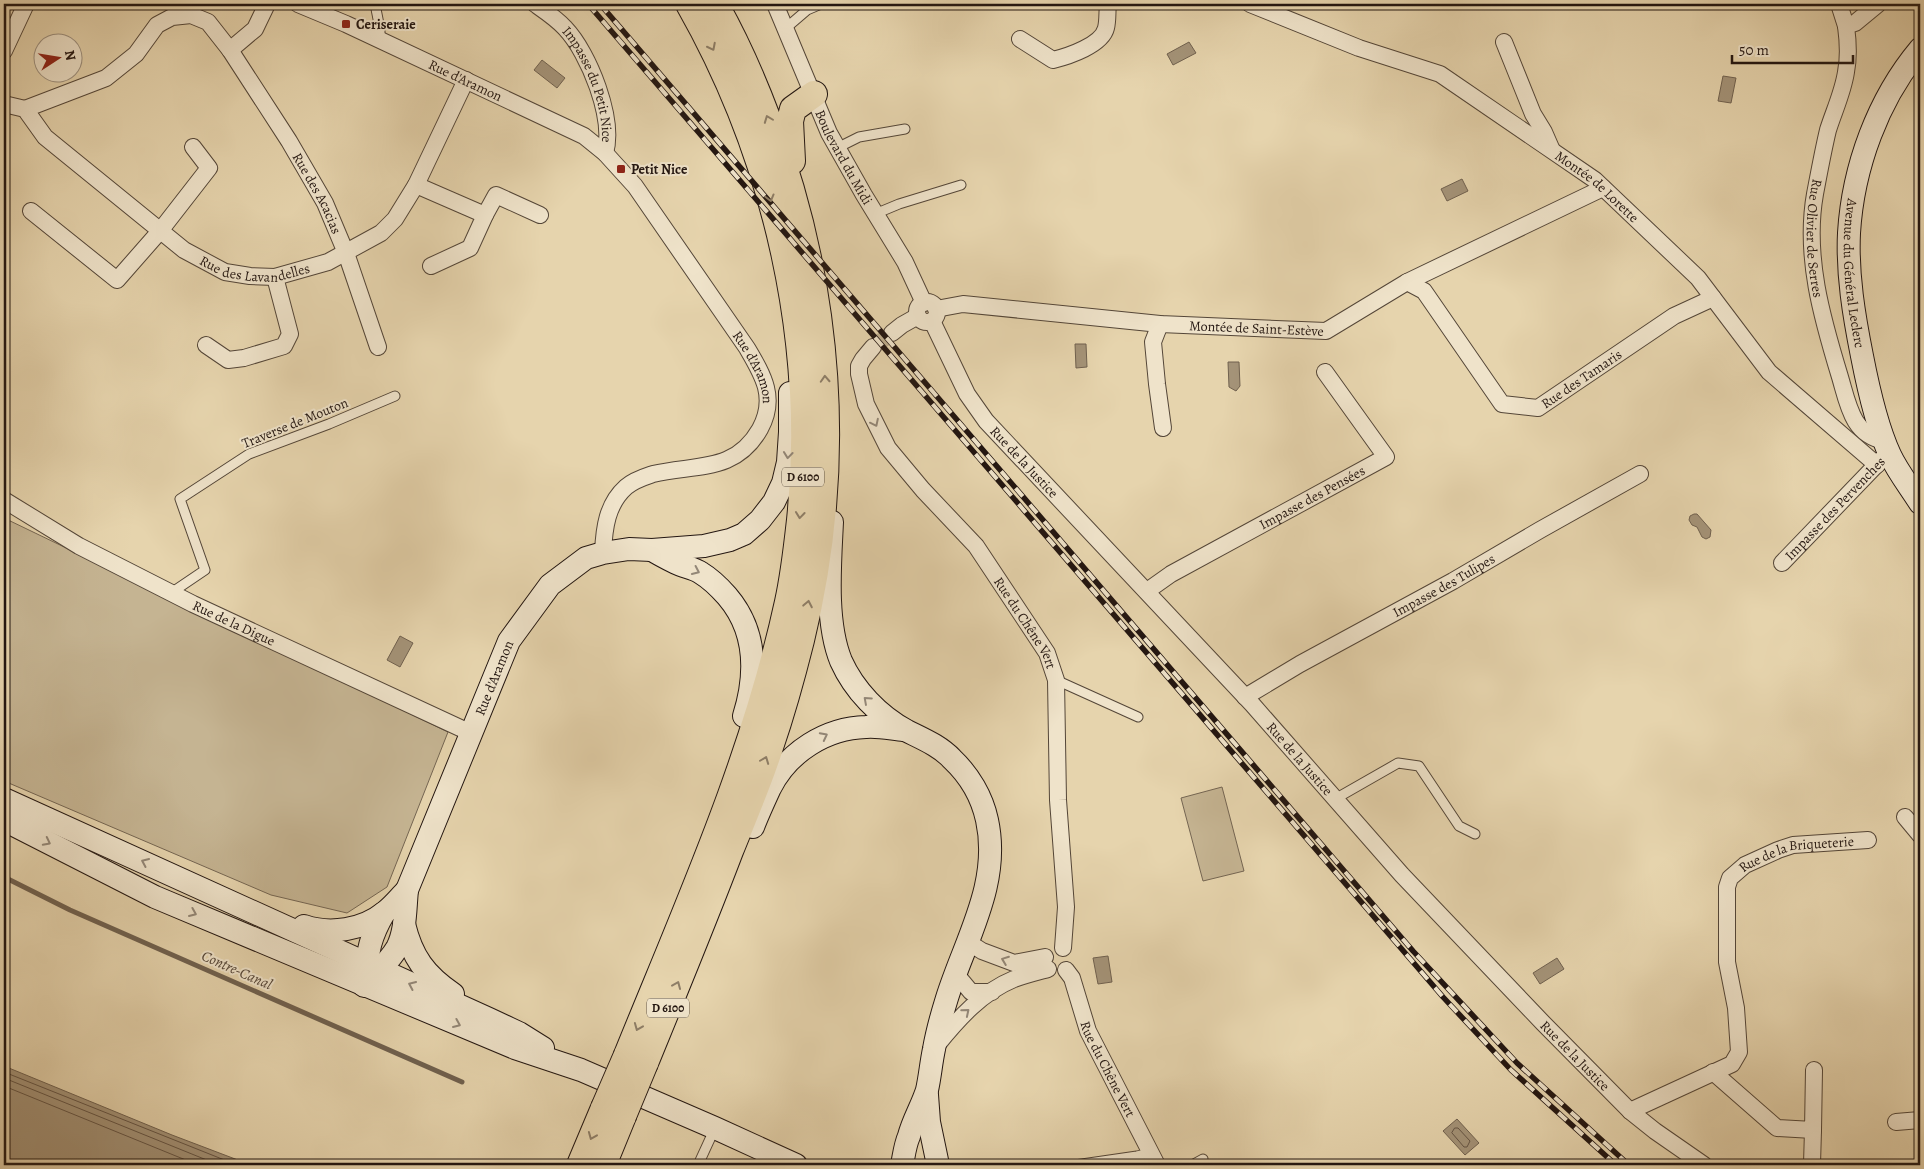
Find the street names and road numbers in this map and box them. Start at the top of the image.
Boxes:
street label: Impasse du Petit Nice [558,22,617,143]
street label: Rue d'Aramon [425,55,506,106]
street label: Boulevard du Midi [811,107,877,208]
street label: Montée de Lorette [1551,146,1643,227]
street label: Rue des Acacias [288,149,346,237]
street label: Rue Olivier de Serres [1802,177,1828,299]
street label: Avenue du Général Leclerc [1839,196,1870,350]
street label: Rue des Lavandelles [196,251,312,287]
street label: Montée de Saint-Estève [1189,316,1324,340]
street label: Rue d'Aramon [728,327,777,404]
street label: Rue des Tamaris [1537,345,1625,413]
street label: Traverse de Mouton [239,393,351,453]
street label: Rue de la Justice [986,422,1063,502]
street label: Impasse des Pervenches [1780,452,1889,564]
street label: Impasse des Pensées [1256,461,1368,534]
road number: D 6100 [782,468,824,487]
street label: Impasse des Tulipes [1389,549,1498,622]
street label: Rue du Chêne Vert [989,573,1061,672]
street label: Rue de la Digue [190,596,278,650]
street label: Rue d'Aramon [470,637,518,718]
street label: Rue de la Justice [1262,718,1337,799]
street label: Rue de la Briqueterie [1734,831,1855,876]
road number: D 6100 [647,998,689,1018]
street label: Rue de la Justice [1536,1016,1614,1095]
street label: Rue du Chêne Vert [1076,1018,1140,1121]

